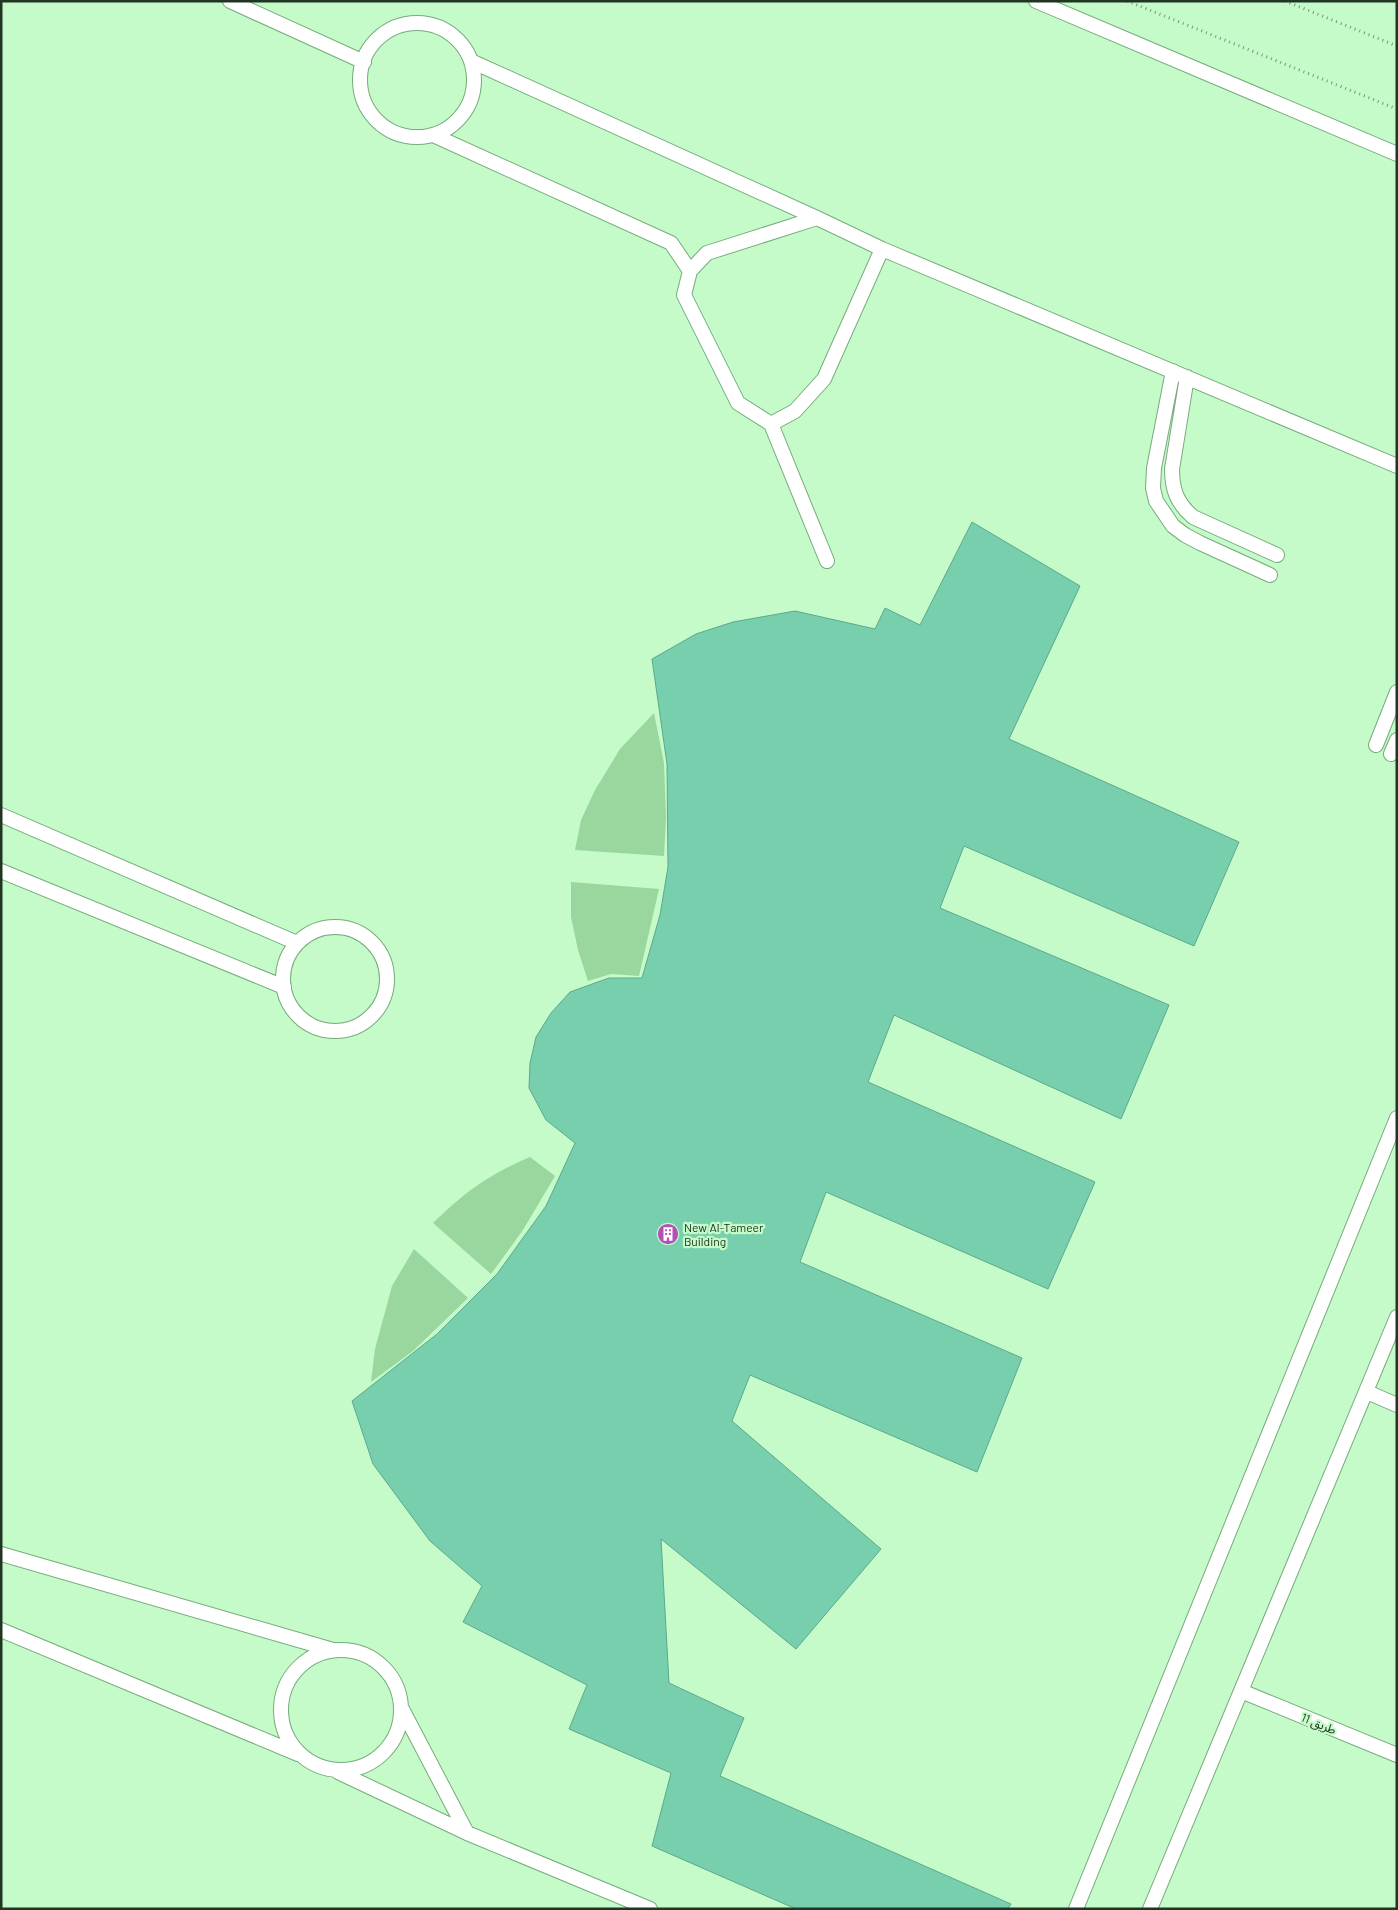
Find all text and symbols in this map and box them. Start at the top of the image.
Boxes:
place label: New Al-Tameer Building [684,1220,764,1248]
building icon: New Al-Tameer Building [656,1222,680,1246]
street label: طريق 11 [1299,1710,1339,1738]

